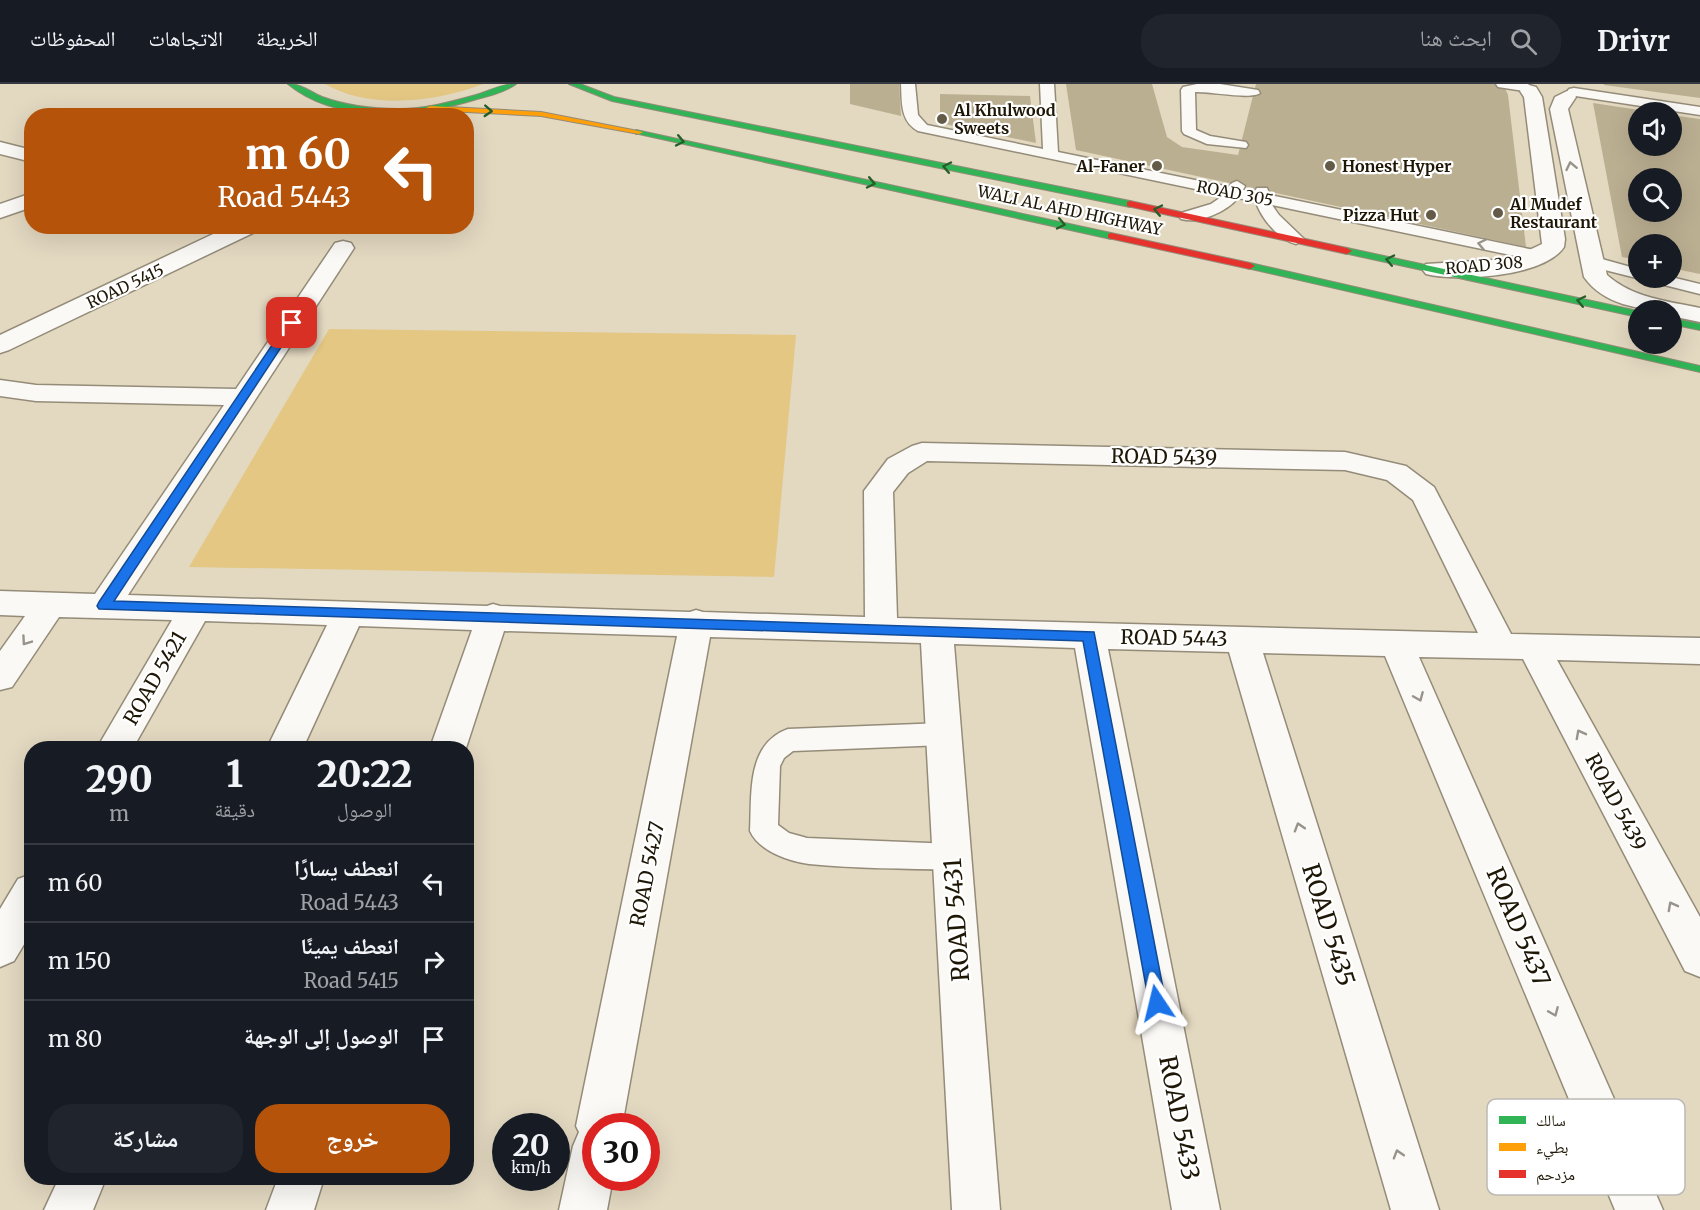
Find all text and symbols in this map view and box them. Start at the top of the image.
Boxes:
search box [1141,14,1561,68]
text: Drivr [1597,23,1670,59]
text: ابحث هنا [1420,24,1492,52]
text: المحفوظات [30,25,115,52]
text: الاتجاهات [148,25,223,52]
text: الخريطة [256,25,318,52]
icon: search [1507,25,1540,58]
place label: Al Khulwood Sweets [953,100,1056,138]
map controls [1628,102,1682,354]
button: sound [1628,102,1682,156]
one-way arrow [483,104,492,117]
marker: Al Khulwood Sweets [935,112,949,126]
text: 60 m [245,128,351,180]
icon: left [372,132,450,210]
one-way arrow [675,134,685,147]
place label: Al-Faner [1075,156,1146,176]
place label: Honest Hyper [1342,156,1452,176]
marker: Al-Faner [1150,159,1164,173]
marker: Honest Hyper [1323,159,1337,173]
one-way arrow [942,161,952,174]
one-way arrow [1565,161,1578,171]
button: search [1628,168,1682,222]
one-way arrow [865,176,875,189]
street label: ROAD 305 [1195,176,1275,210]
text: Road 5443 [217,180,351,214]
street label: WALI AL AHD HIGHWAY [975,180,1165,240]
place label: Al Mudef Restaurant [1509,194,1598,232]
one-way arrow [1154,205,1164,218]
place label: Pizza Hut [1343,205,1420,225]
marker: Al Mudef Restaurant [1491,206,1505,220]
marker: Pizza Hut [1424,208,1438,222]
one-way arrow [1056,217,1066,230]
button: + [1628,234,1682,288]
one-way arrow [1478,239,1488,252]
street label: ROAD 308 [1444,252,1524,278]
one-way arrow [1386,254,1396,267]
street label: ROAD 5415 [83,259,167,313]
one-way arrow [1576,295,1586,308]
pin [266,297,317,348]
button: − [1628,300,1682,354]
icon: arrive [275,306,308,339]
street label: ROAD 5439 [1111,443,1217,470]
street label: ROAD 5443 [1120,624,1228,651]
street label: ROAD 5421 [118,626,191,729]
one-way arrow [22,634,33,645]
one-way arrow [1412,691,1424,702]
one-way arrow [1576,730,1587,740]
street label: ROAD 5439 [1580,749,1652,855]
text: 1 [226,752,243,797]
text: 20:22 [317,752,412,797]
text: 290 [86,757,153,802]
text: دقيقة [214,797,255,822]
text: الوصول [337,797,392,822]
text: m [109,801,129,826]
street label: ROAD 5427 [624,819,669,929]
one-way arrow [1294,822,1306,833]
text: انعطف يسارًا [294,854,399,882]
street label: ROAD 5431 [937,857,976,983]
street label: ROAD 5435 [1295,860,1362,990]
street label: ROAD 5437 [1479,862,1557,991]
icon: left [417,867,450,900]
text: 60 m [48,869,103,897]
text: Road 5443 [300,890,399,915]
one-way arrow [1668,902,1679,912]
text: انعطف يمينًا [300,932,399,960]
icon: right [417,945,450,978]
text: 150 m [48,947,111,975]
text: Road 5415 [303,968,399,993]
position arrow [1125,971,1189,1035]
one-way arrow [1547,1005,1559,1016]
text: الوصول إلى الوجهة [244,1022,399,1050]
icon: arrive [417,1023,450,1056]
text: 80 m [48,1025,102,1053]
street label: ROAD 5433 [1152,1053,1207,1183]
legend [1487,1099,1685,1195]
button: مشاركة [48,1104,243,1173]
button: خروج [255,1104,450,1173]
text: سالك [1536,1110,1566,1130]
speed limit sign: 30 [582,1113,660,1191]
text: 20 [512,1126,550,1164]
text: بطيء [1536,1137,1568,1160]
one-way arrow [1393,1149,1405,1160]
text: km/h [511,1158,551,1177]
text: مزدحم [1536,1164,1575,1185]

